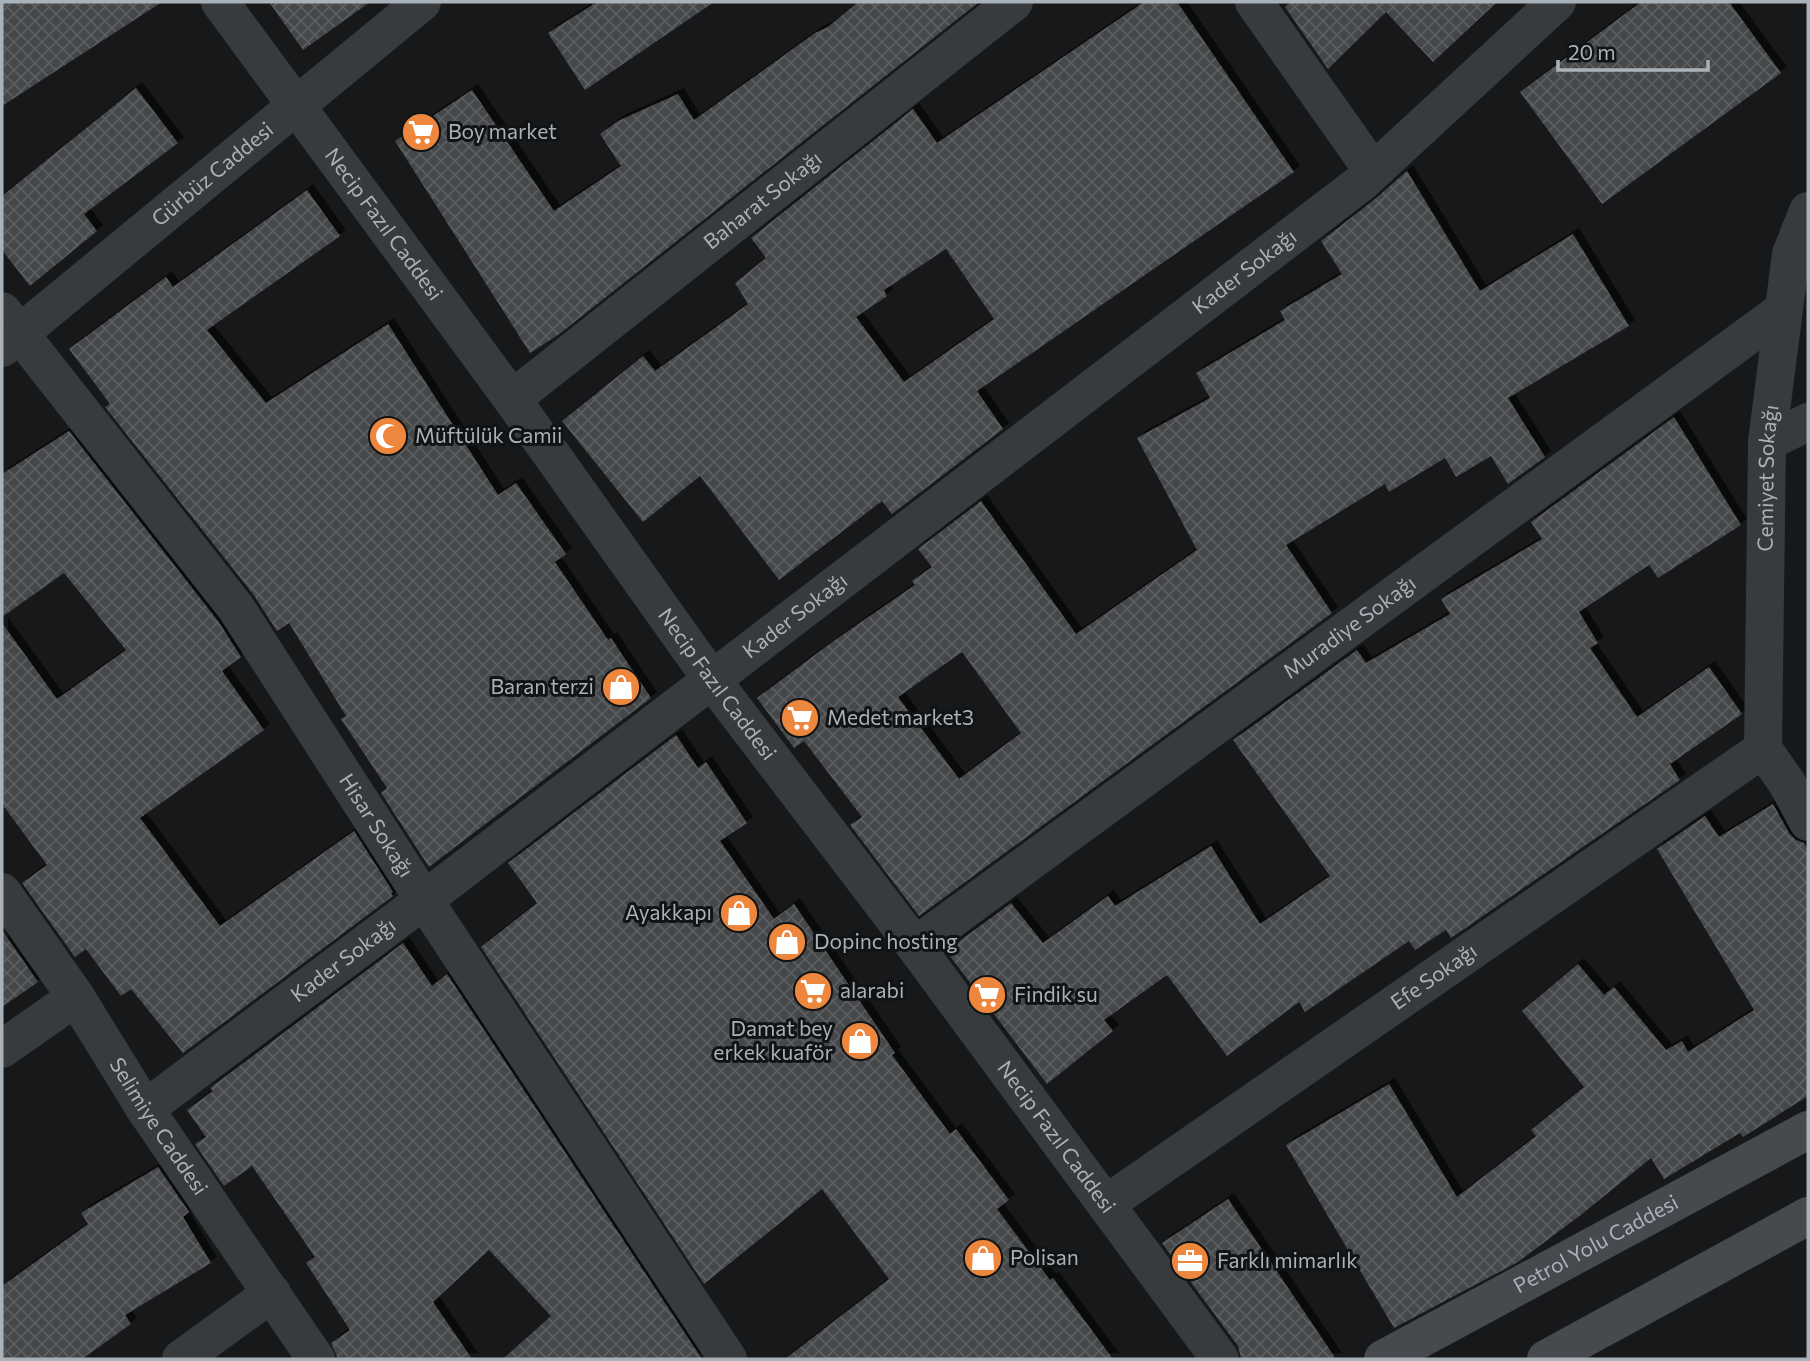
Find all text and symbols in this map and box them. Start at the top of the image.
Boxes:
scale bar [1558,28,1708,72]
text: 20 m [1568,39,1616,64]
supermarket icon: Boy market [400,111,442,153]
street label: Gürbüz Caddesi [146,116,278,231]
place label: Boy market [448,118,557,143]
street label: Necip Fazıl Caddesi [321,142,449,304]
street label: Baharat Sokağı [698,145,826,254]
street label: Kader Sokağı [1187,223,1301,319]
street label: Cemiyet Sokağı [1752,403,1783,552]
mosque icon: Müftülük Camii [367,415,409,457]
place label: Müftülük Camii [415,422,562,447]
street label: Kader Sokağı [737,567,851,663]
street label: Muradiye Sokağı [1278,569,1420,683]
street label: Necip Fazıl Caddesi [654,603,782,764]
shop icon: Baran terzi [600,666,642,708]
place label: Baran terzi [490,673,594,698]
supermarket icon: Medet market3 [779,697,821,739]
place label: Medet market3 [827,704,974,729]
street label: Hisar Sokağı [335,768,420,881]
shop icon: Ayakkapı [718,892,760,934]
place label: Ayakkapı [625,899,712,924]
street label: Kader Sokağı [285,912,400,1007]
shop icon: Dopinc hosting [766,921,808,963]
place label: Dopinc hosting [814,928,958,953]
street label: Efe Sokağı [1385,937,1481,1014]
supermarket icon: alarabi [792,970,834,1012]
supermarket icon: Findik su [966,974,1008,1016]
place label: alarabi [840,977,904,1002]
place label: Findik su [1014,981,1098,1006]
place label: Damat bey erkek kuaför [713,1015,833,1064]
shop icon: Damat bey erkek kuaför [839,1020,881,1062]
street label: Selimiye Caddesi [105,1053,214,1199]
street label: Necip Fazıl Caddesi [993,1055,1122,1217]
street label: Petrol Yolu Caddesi [1509,1188,1682,1297]
shop icon: Polisan [962,1237,1004,1279]
office icon: Farklı mimarlık [1169,1240,1211,1282]
place label: Polisan [1010,1244,1079,1269]
place label: Farklı mimarlık [1217,1247,1358,1272]

